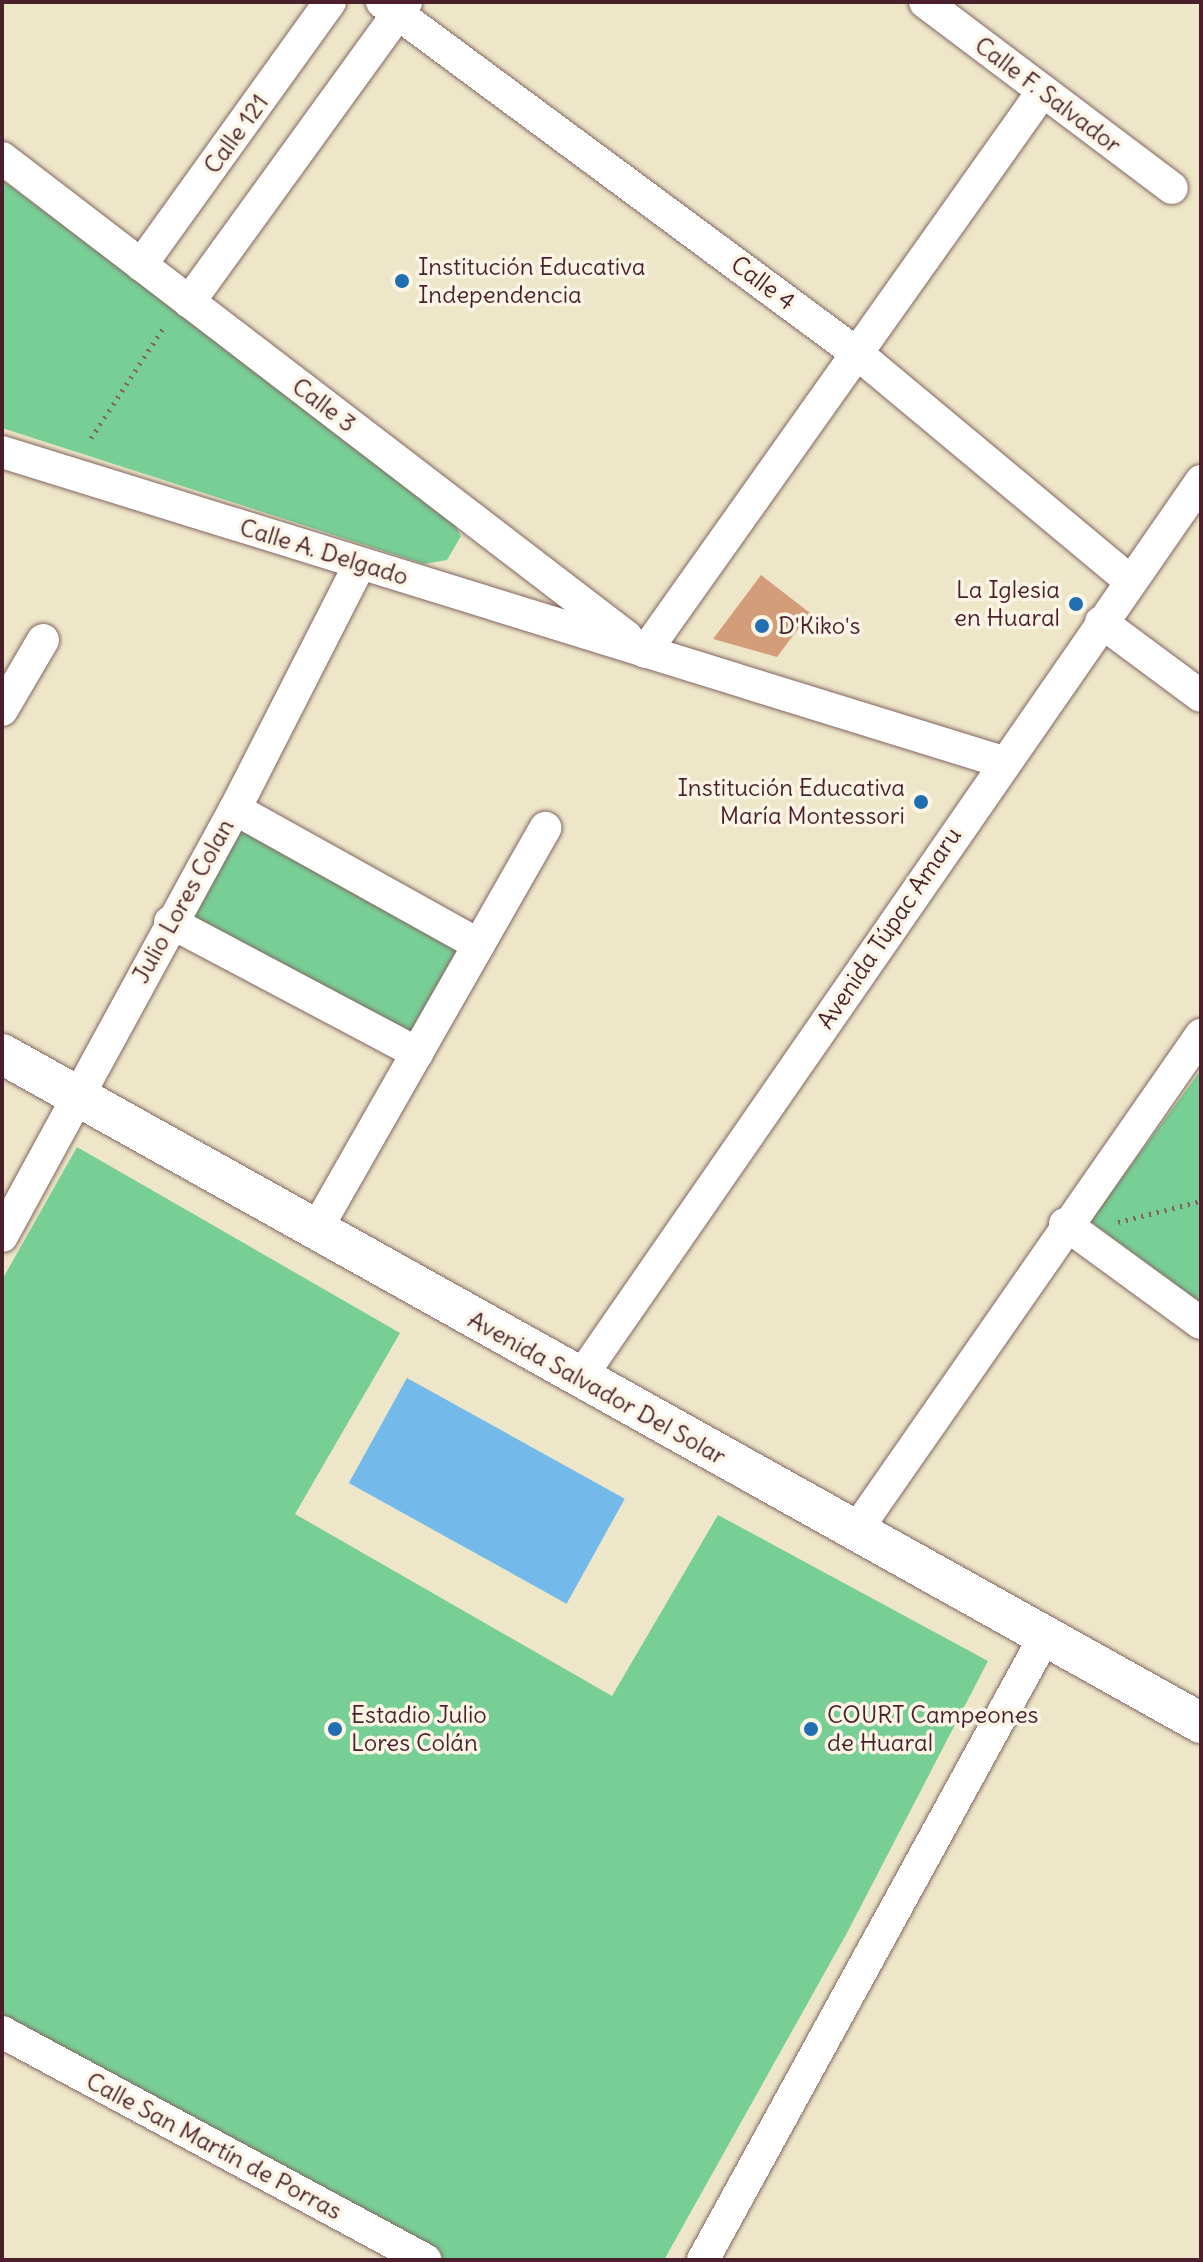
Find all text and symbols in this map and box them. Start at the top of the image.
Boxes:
street label: Calle F. Salvador [969,31,1127,159]
street label: Calle 121 [198,89,274,179]
street label: Calle 4 [725,250,801,316]
place label: Institución Educativa Independencia [418,253,645,309]
marker: Institución Educativa Independencia [393,272,411,290]
street label: Calle 3 [286,372,362,438]
street label: Calle A. Delgado [236,513,412,591]
place label: La Iglesia en Huaral [954,576,1060,632]
marker: La Iglesia en Huaral [1067,595,1085,613]
place label: D'Kiko's [778,612,860,640]
marker: D'Kiko's [753,617,771,635]
place label: Institución Educativa María Montessori [678,774,905,830]
marker: Institución Educativa María Montessori [912,793,930,811]
street label: Julio Lores Colan [126,814,240,988]
street label: Avenida Túpac Amaru [811,822,967,1034]
street label: Avenida Salvador Del Solar [463,1305,731,1471]
place label: Estadio Julio Lores Colán [351,1701,487,1757]
place label: COURT Campeones de Huaral [827,1701,1039,1757]
marker: Estadio Julio Lores Colán [326,1720,344,1738]
marker: COURT Campeones de Huaral [802,1720,820,1738]
street label: Calle San Martín de Porras [81,2066,347,2226]

